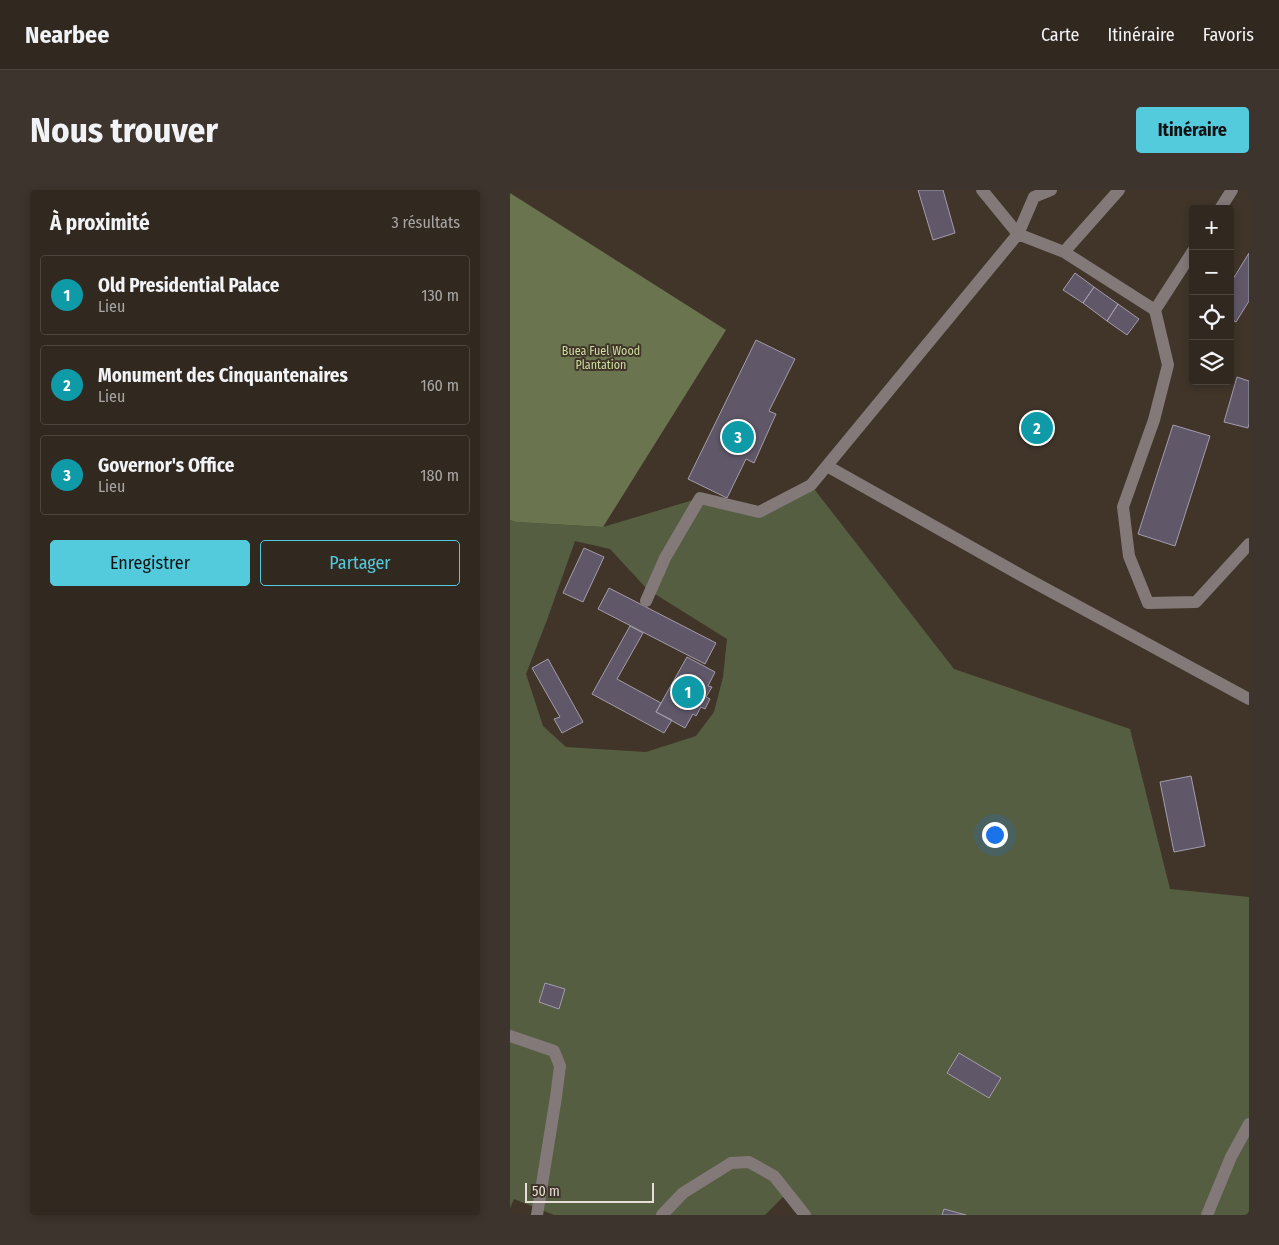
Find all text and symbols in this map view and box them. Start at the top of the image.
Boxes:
text: Nearbee [25,21,109,49]
text: Carte [1041,24,1079,46]
text: Itinéraire [1107,24,1175,46]
text: Favoris [1203,24,1254,46]
button: Itinéraire [1136,107,1249,153]
text: Nous trouver [30,109,218,151]
map controls [1189,205,1234,385]
button: + [1189,205,1234,250]
text: À proximité [50,210,150,236]
text: 3 résultats [392,213,460,232]
button: − [1189,250,1234,295]
text: Old Presidential Palace [98,274,279,297]
text: 1 [64,286,70,305]
text: 130 m [421,286,459,305]
button: locate [1189,295,1234,340]
text: Lieu [98,297,125,316]
button: layers [1189,340,1234,385]
park label: Buea Fuel Wood Plantation [562,344,640,372]
text: Monument des Cinquantenaires [98,364,348,387]
text: 2 [63,376,71,395]
text: 160 m [420,376,459,395]
text: Lieu [98,387,125,406]
pin: 2 [1021,409,1053,447]
pin: 3 [722,418,754,456]
text: Governor's Office [98,454,234,477]
text: 3 [63,466,71,485]
text: 180 m [420,466,459,485]
text: Lieu [98,477,125,496]
button: Enregistrer [50,540,250,586]
button: Partager [260,540,460,586]
pin: 1 [672,673,704,711]
your location [982,822,1008,848]
scale bar [525,1180,654,1203]
text: 50 m [532,1183,560,1200]

